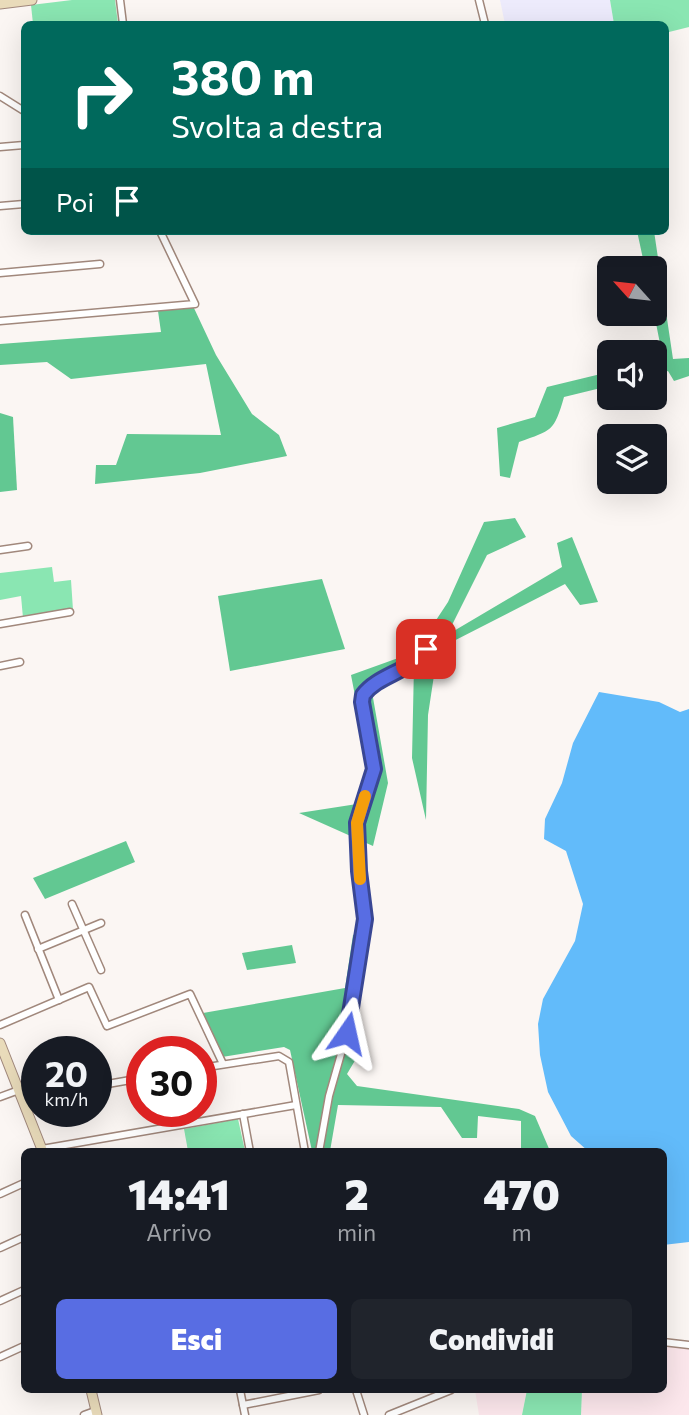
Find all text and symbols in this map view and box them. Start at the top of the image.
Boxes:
text: 380 m [171,45,315,105]
icon: right [56,49,147,140]
text: Svolta a destra [171,105,383,145]
icon: arrive [108,182,146,220]
text: Poi [56,186,94,217]
north arrow [597,256,667,326]
map controls [597,256,667,494]
button: sound [597,340,667,410]
button: layers [597,424,667,494]
pin [396,619,456,679]
icon: arrive [407,630,445,668]
position arrow [310,996,384,1070]
speed limit sign: 30 [126,1036,217,1127]
text: 20 [45,1051,88,1094]
text: km/h [45,1088,88,1110]
text: 14:41 [128,1167,230,1219]
text: 2 [344,1167,369,1219]
text: 470 [483,1167,560,1219]
text: Arrivo [146,1218,212,1246]
text: min [337,1218,376,1246]
text: m [512,1218,532,1246]
button: Esci [56,1299,337,1379]
button: Condividi [351,1299,632,1379]

